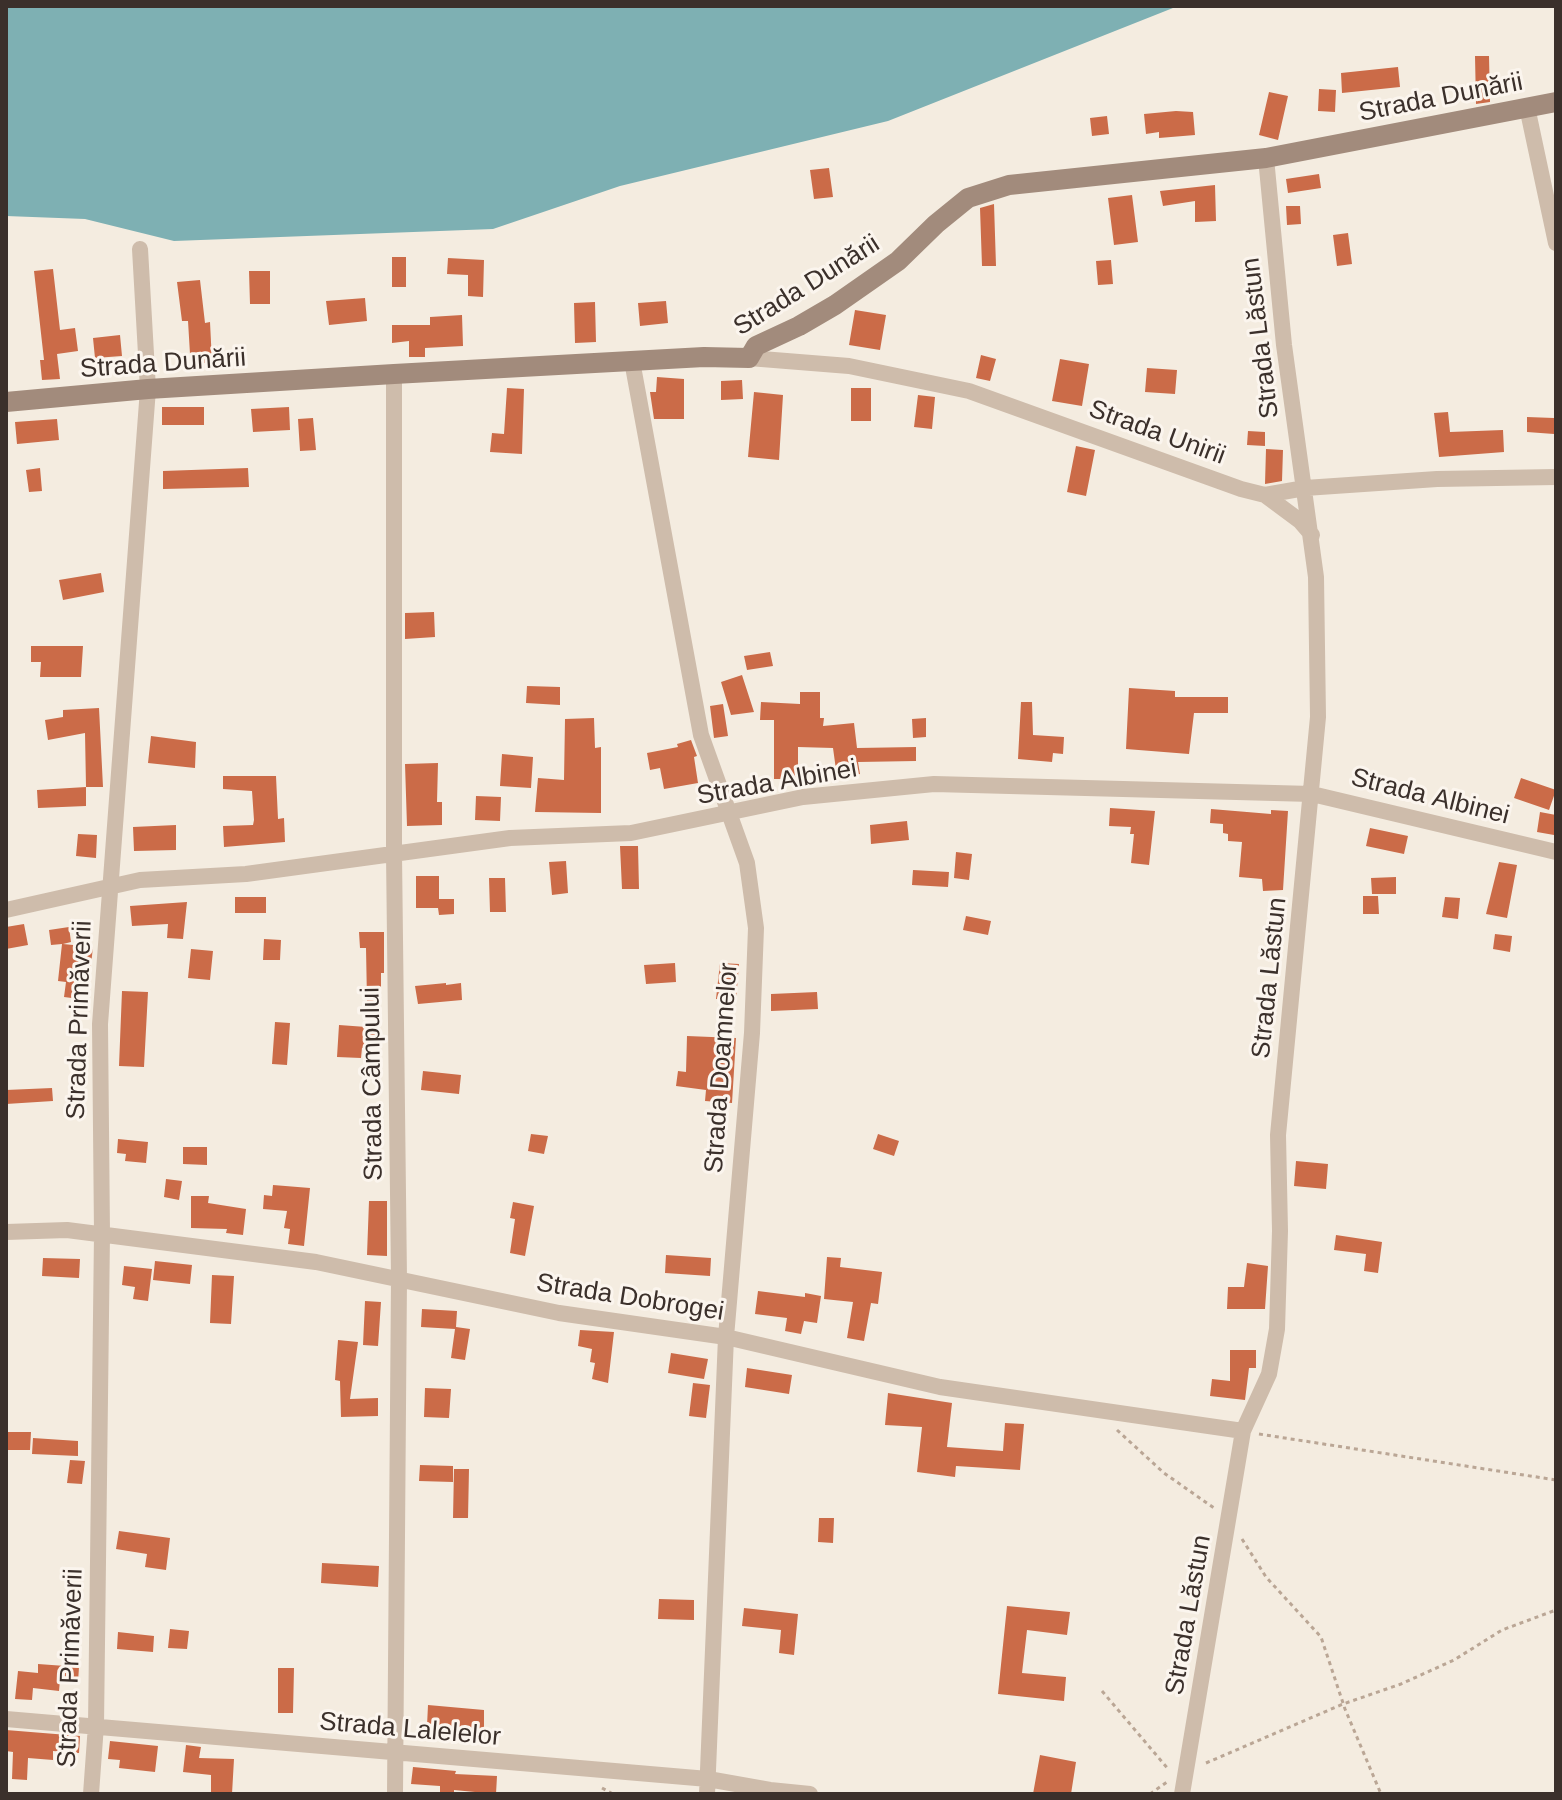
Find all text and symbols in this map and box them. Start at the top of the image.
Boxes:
street label: Strada Dunării [1356,67,1526,129]
street label: Strada Dunării [728,229,886,343]
street label: Strada Lăstun [1236,256,1286,420]
street label: Strada Dunării [79,343,247,385]
street label: Strada Unirii [1084,394,1230,472]
street label: Strada Albinei [695,754,859,812]
street label: Strada Albinei [1348,762,1512,832]
street label: Strada Lăstun [1246,896,1294,1060]
street label: Strada Primăverii [61,920,99,1120]
street label: Strada Doamnelor [699,962,745,1174]
street label: Strada Câmpului [356,987,390,1181]
street label: Strada Dobrogei [534,1268,726,1328]
street label: Strada Lăstun [1160,1533,1218,1697]
street label: Strada Primăverii [52,1568,90,1768]
street label: Strada Lalelelor [318,1707,502,1753]

